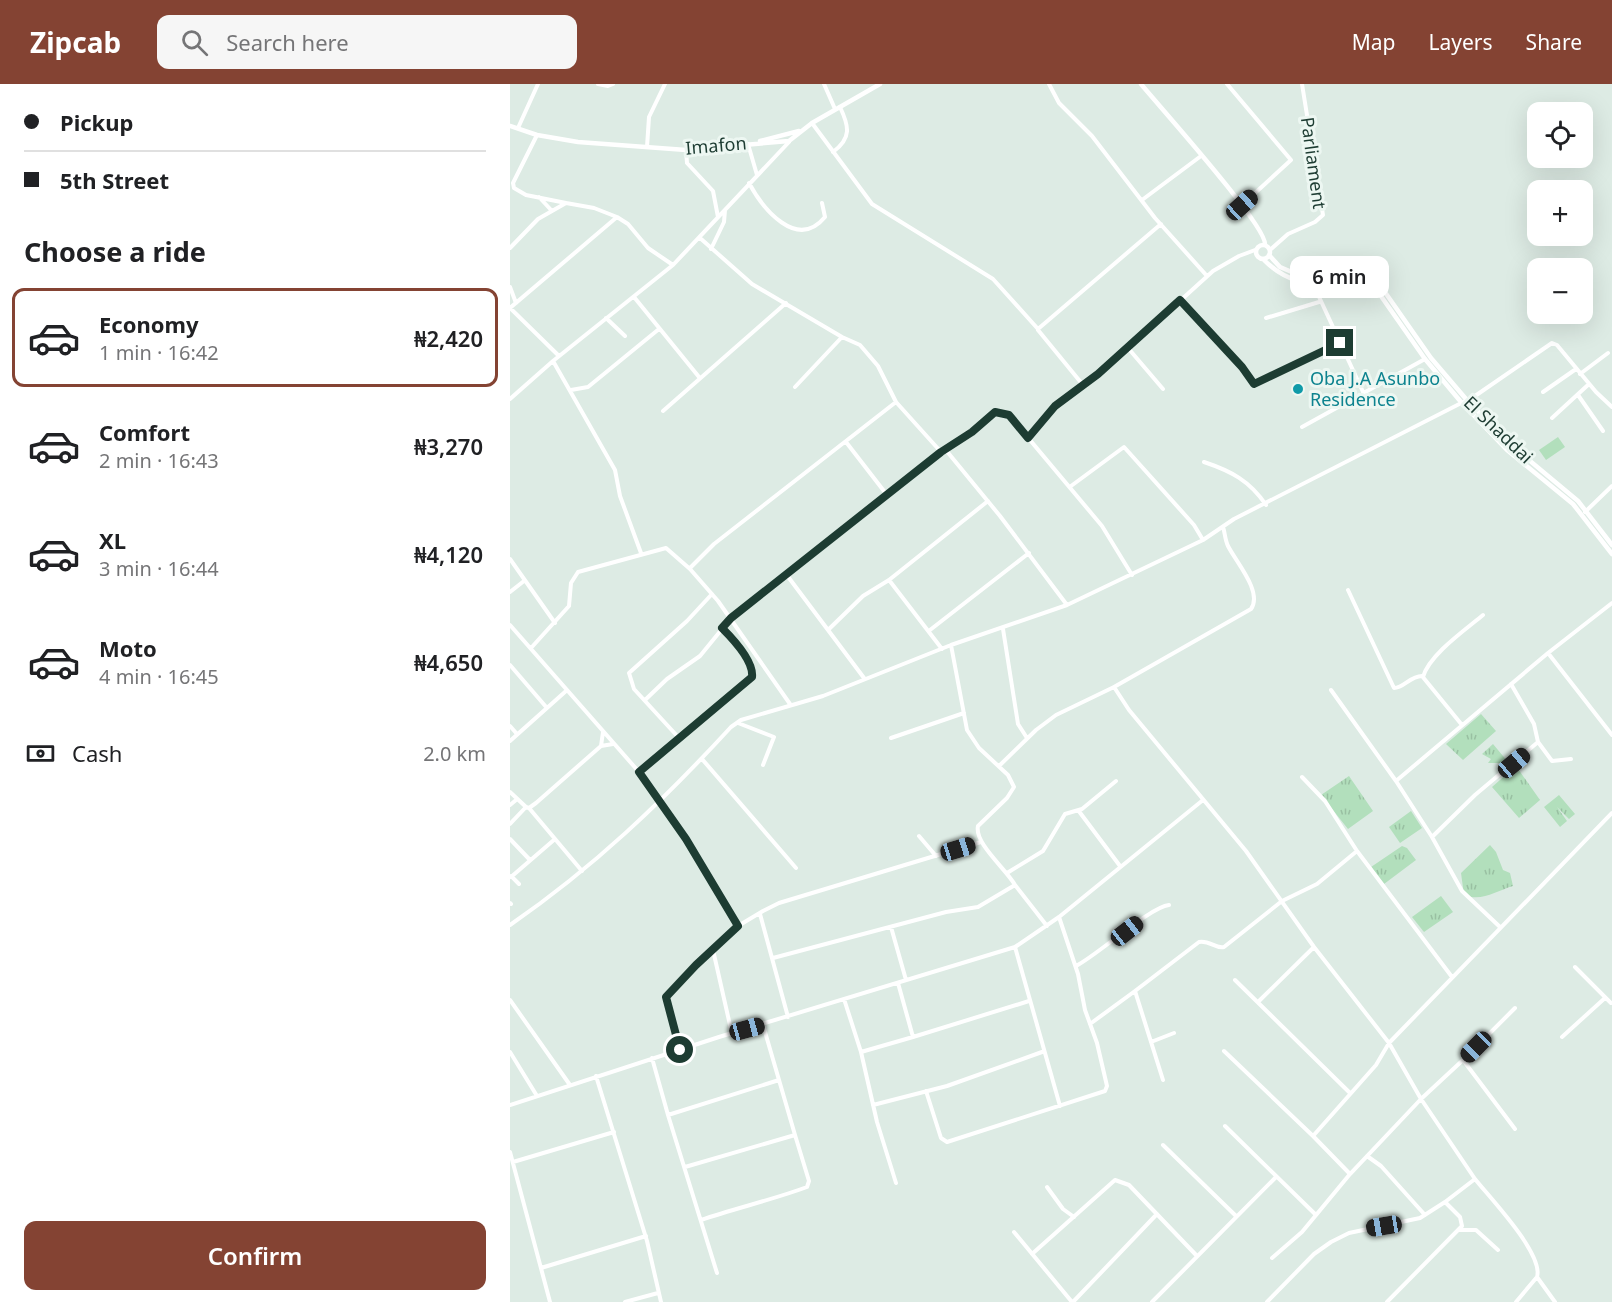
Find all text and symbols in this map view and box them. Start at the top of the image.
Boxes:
search box [157,15,577,69]
text: Zipcab [30,23,121,61]
icon: search [178,26,211,59]
text: Search here [226,27,349,57]
text: Map [1352,28,1396,56]
text: Layers [1429,28,1493,56]
text: Share [1526,28,1582,56]
map controls [1527,102,1593,324]
button: locate [1527,102,1593,168]
text: Pickup [60,107,133,137]
street label: Parliament [1296,115,1332,211]
street label: Imafon [684,130,747,160]
text: 5th Street [60,165,169,195]
button: + [1527,180,1593,246]
car [1223,186,1261,224]
text: Choose a ride [24,233,206,270]
callout: 6 min [1290,256,1390,298]
button: − [1527,258,1593,324]
text: 6 min [1312,263,1367,290]
text: Economy [99,309,198,339]
icon: car [27,311,81,365]
text: ₦2,420 [414,323,483,353]
route end [1326,329,1353,356]
text: 1 min · 16:42 [99,339,219,366]
place label: Oba J.A Asunbo Residence [1310,366,1440,411]
marker: Oba J.A Asunbo Residence [1291,382,1305,396]
street label: El Shaddai [1459,390,1538,468]
text: Comfort [99,417,190,447]
icon: car [27,419,81,473]
text: ₦3,270 [414,431,483,461]
text: 2 min · 16:43 [99,447,219,474]
text: XL [99,525,126,555]
icon: car [27,527,81,581]
text: ₦4,120 [414,539,483,569]
text: 3 min · 16:44 [99,555,219,582]
text: Moto [99,633,157,663]
icon: car [27,635,81,689]
text: ₦4,650 [414,647,483,677]
text: 4 min · 16:45 [99,663,219,690]
icon: cash [24,737,57,770]
text: Cash [72,738,122,768]
text: 2.0 km [423,740,486,767]
car [1494,745,1534,781]
car [938,835,978,863]
car [1107,913,1147,949]
car [727,1016,767,1042]
car [1457,1028,1495,1066]
route start [666,1036,693,1063]
car [1365,1214,1403,1238]
button: Confirm [24,1221,486,1290]

